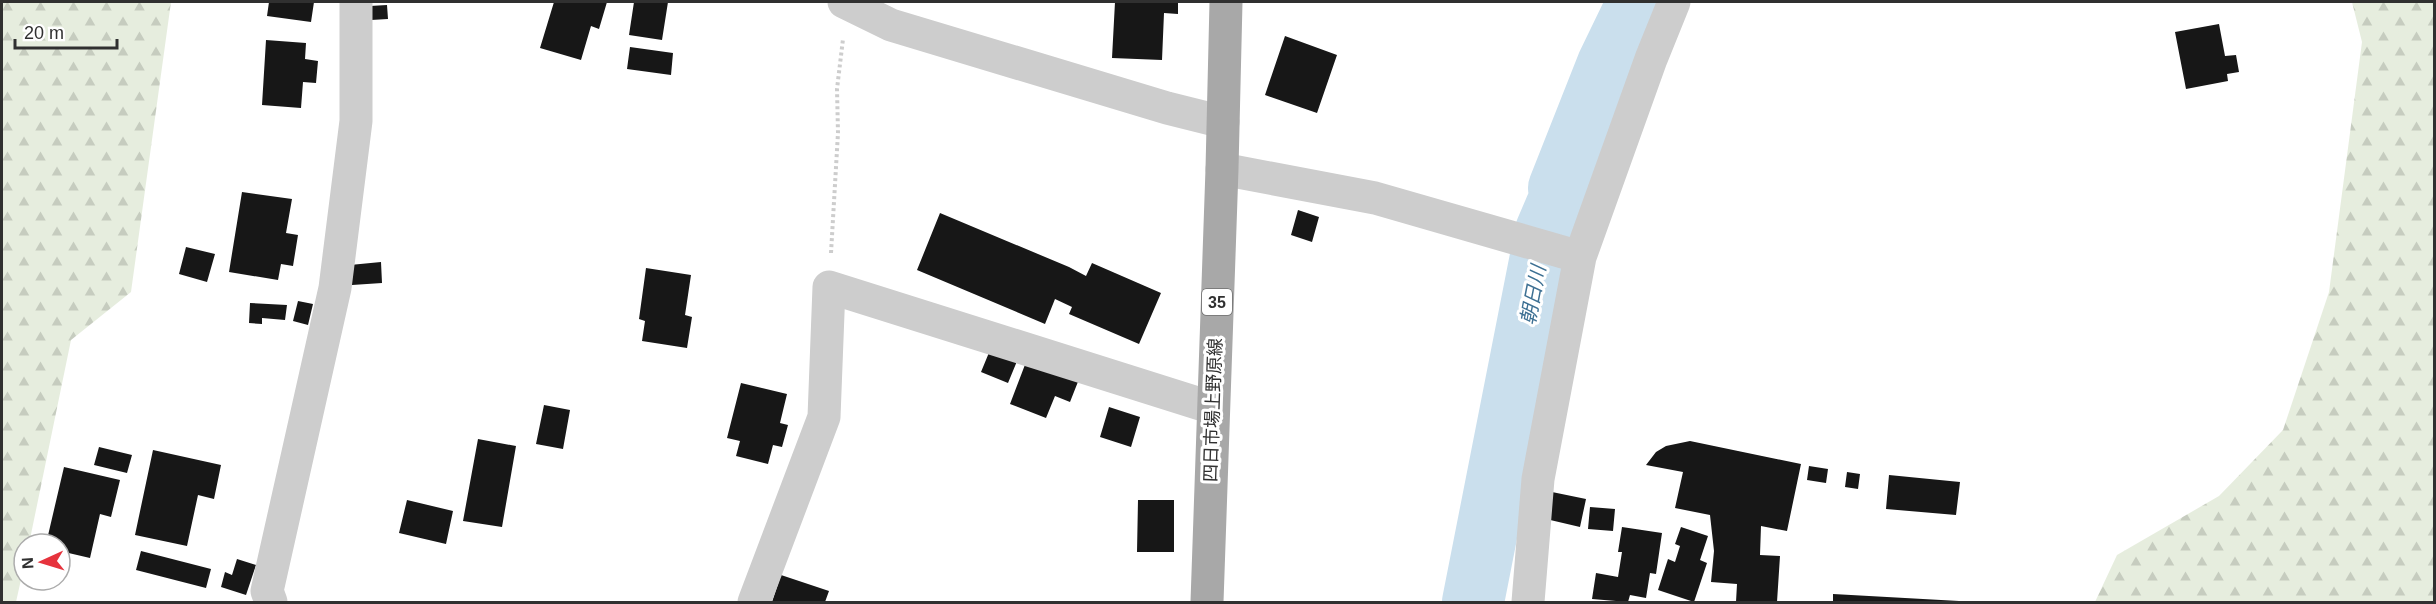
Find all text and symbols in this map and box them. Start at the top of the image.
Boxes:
scale bar [15,12,117,50]
text: 20 m [24,23,64,43]
water label: 朝日川 [1516,261,1550,327]
road number: 35 [1202,289,1232,315]
street label: 四日市場上野原線 [1200,338,1226,482]
north arrow [12,532,72,592]
text: N [19,557,36,569]

